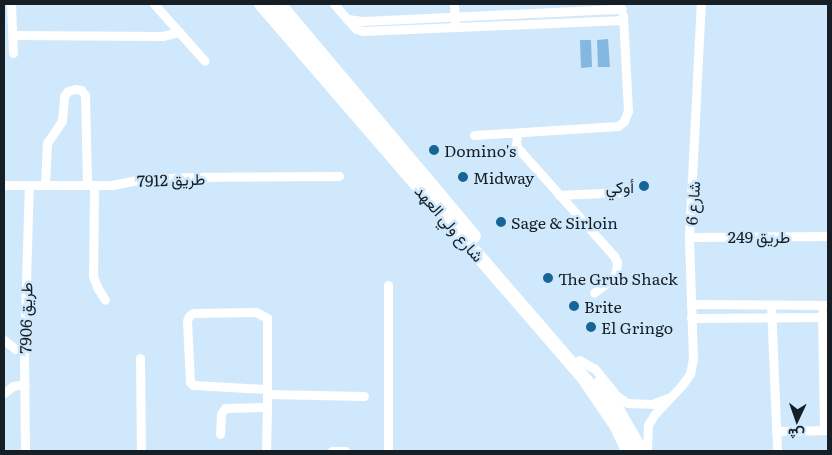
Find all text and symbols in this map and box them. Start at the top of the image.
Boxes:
place label: Domino's [444,140,516,160]
marker: Domino's [428,144,440,156]
place label: Midway [473,167,534,187]
street label: طريق 7912 [137,168,205,190]
marker: Midway [457,171,469,183]
place label: أوكي [606,176,634,196]
marker: أوكي [638,180,650,192]
street label: شارع 6 [681,180,703,226]
street label: شارع ولي العهد [412,181,488,265]
place label: Sage & Sirloin [511,212,618,232]
marker: Sage & Sirloin [495,216,507,228]
street label: طريق 249 [728,226,790,246]
place label: The Grub Shack [558,268,678,288]
marker: The Grub Shack [542,272,554,284]
street label: طريق 7906 [15,282,35,354]
place label: Brite [584,296,622,316]
marker: Brite [568,300,580,312]
place label: El Gringo [601,317,673,337]
marker: El Gringo [585,321,597,333]
north arrow [772,395,822,445]
text: ش [787,425,805,445]

